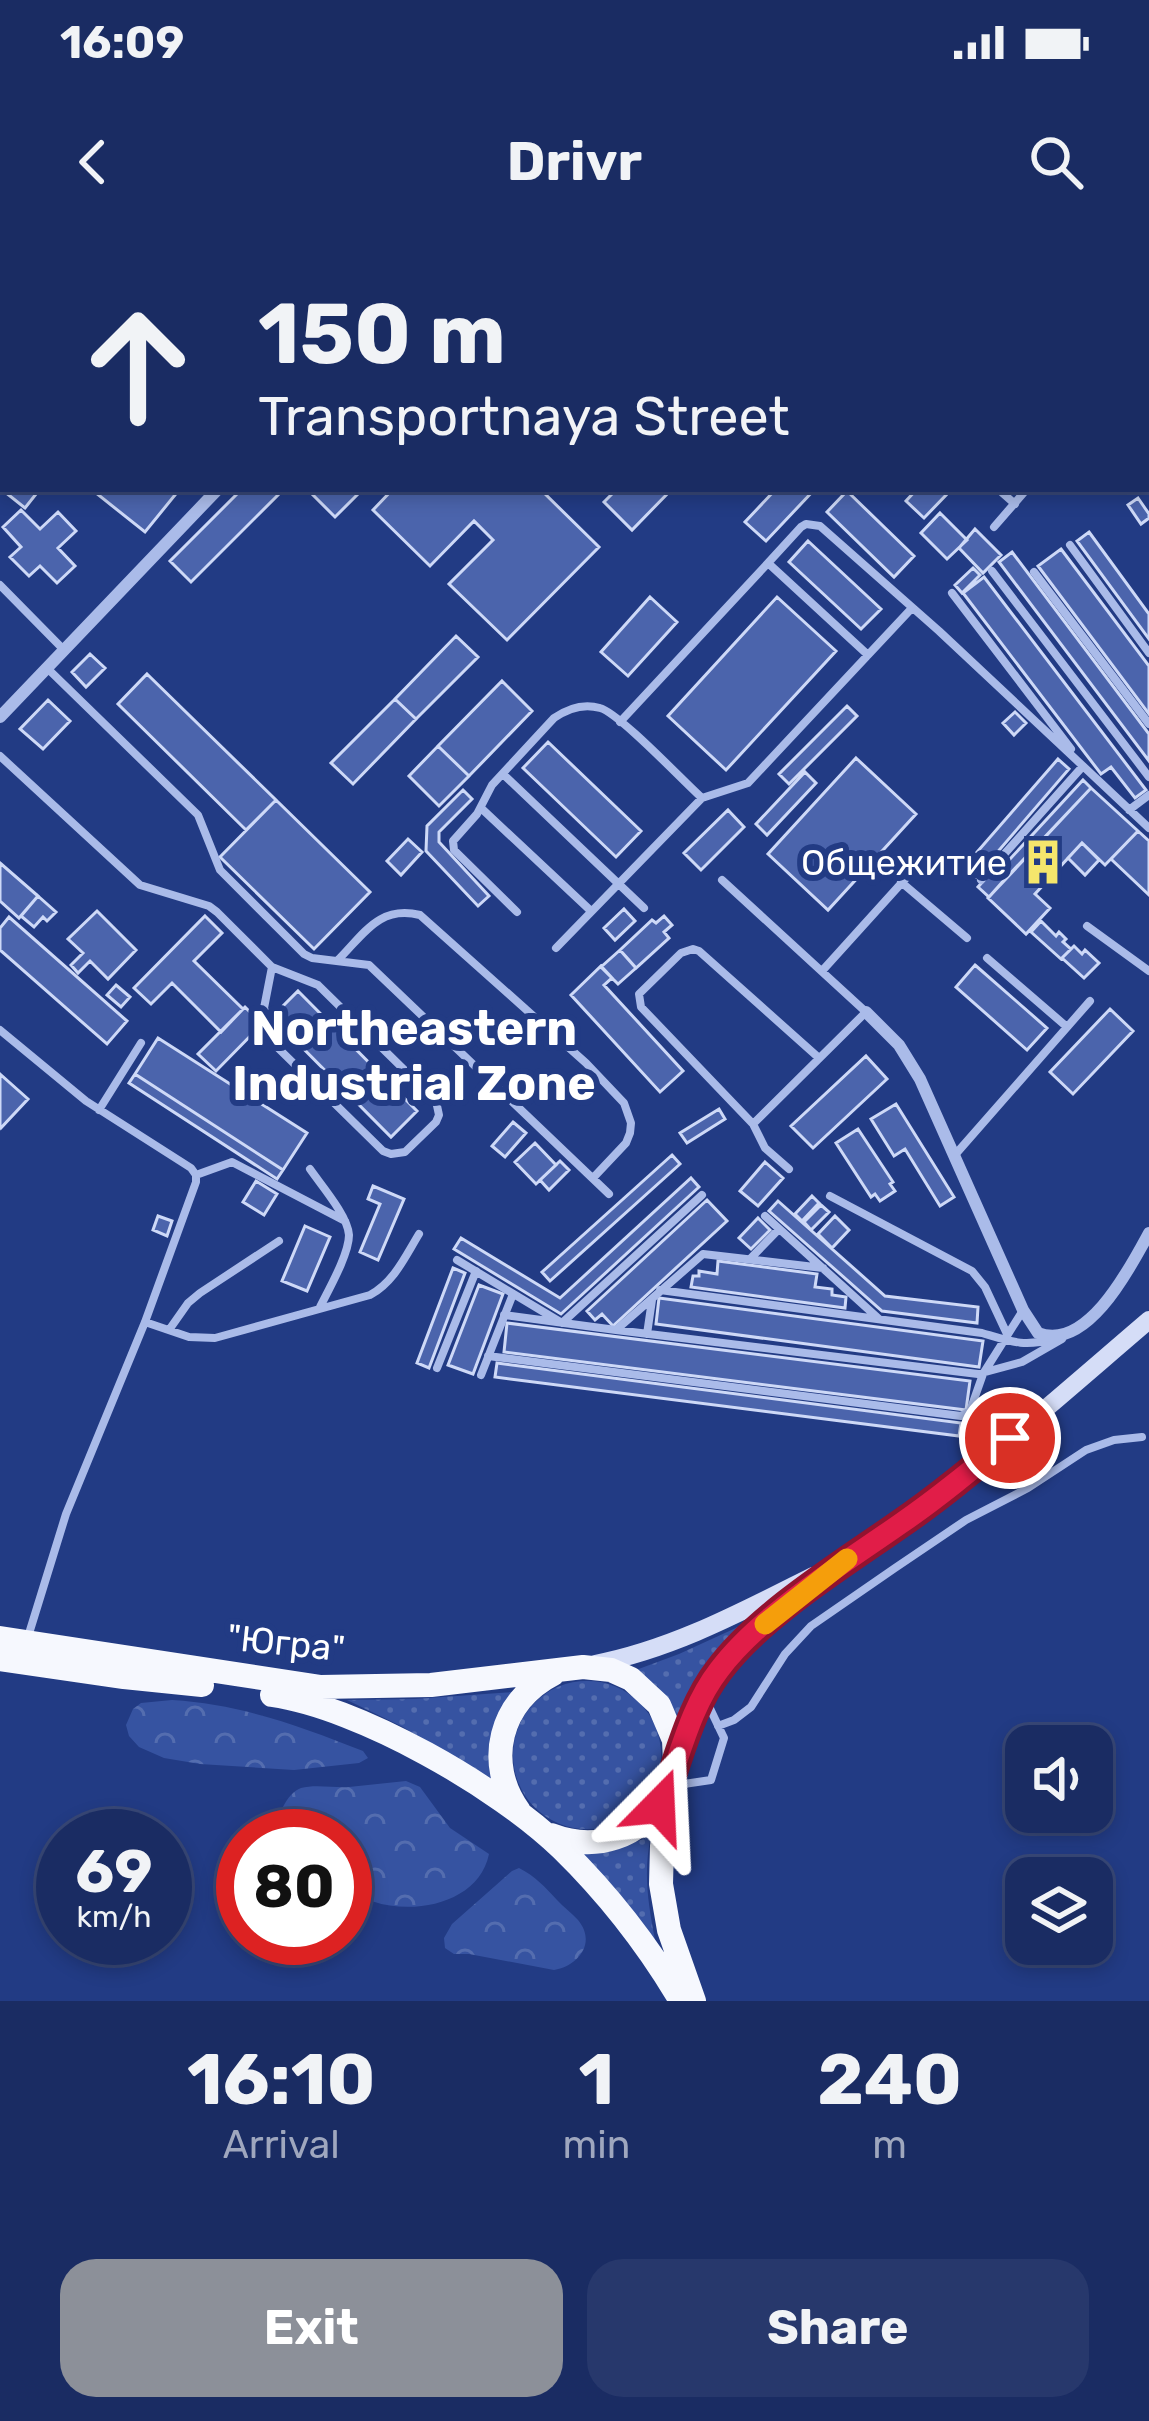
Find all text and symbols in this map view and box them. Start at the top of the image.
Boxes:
text: 16:09 [60,16,184,69]
icon: back [60,129,126,195]
icon: search [1023,129,1089,195]
text: Drivr [507,130,642,194]
text: 150 m [258,284,506,384]
icon: ahead [60,288,216,444]
text: Transportnaya Street [258,385,790,449]
building icon: Общежитие [1018,837,1068,887]
place label: Общежитие [801,841,1007,884]
district label: Northeastern Industrial Zone [232,1000,596,1112]
pin [959,1387,1061,1489]
icon: arrive [977,1405,1043,1471]
street label: "Югра" [225,1615,347,1671]
map controls [1005,1725,1113,1965]
button: sound [1005,1725,1113,1833]
position arrow [596,1743,722,1869]
speed limit sign: 80 [216,1809,372,1965]
text: 69 [75,1836,153,1907]
button: layers [1005,1857,1113,1965]
text: km/h [77,1899,151,1935]
text: 16:10 [187,2037,375,2122]
text: 1 [579,2037,614,2122]
text: 240 [817,2037,962,2122]
text: Arrival [223,2122,340,2168]
text: min [563,2122,630,2168]
text: m [872,2122,907,2168]
button: Exit [60,2259,563,2397]
button: Share [587,2259,1089,2397]

